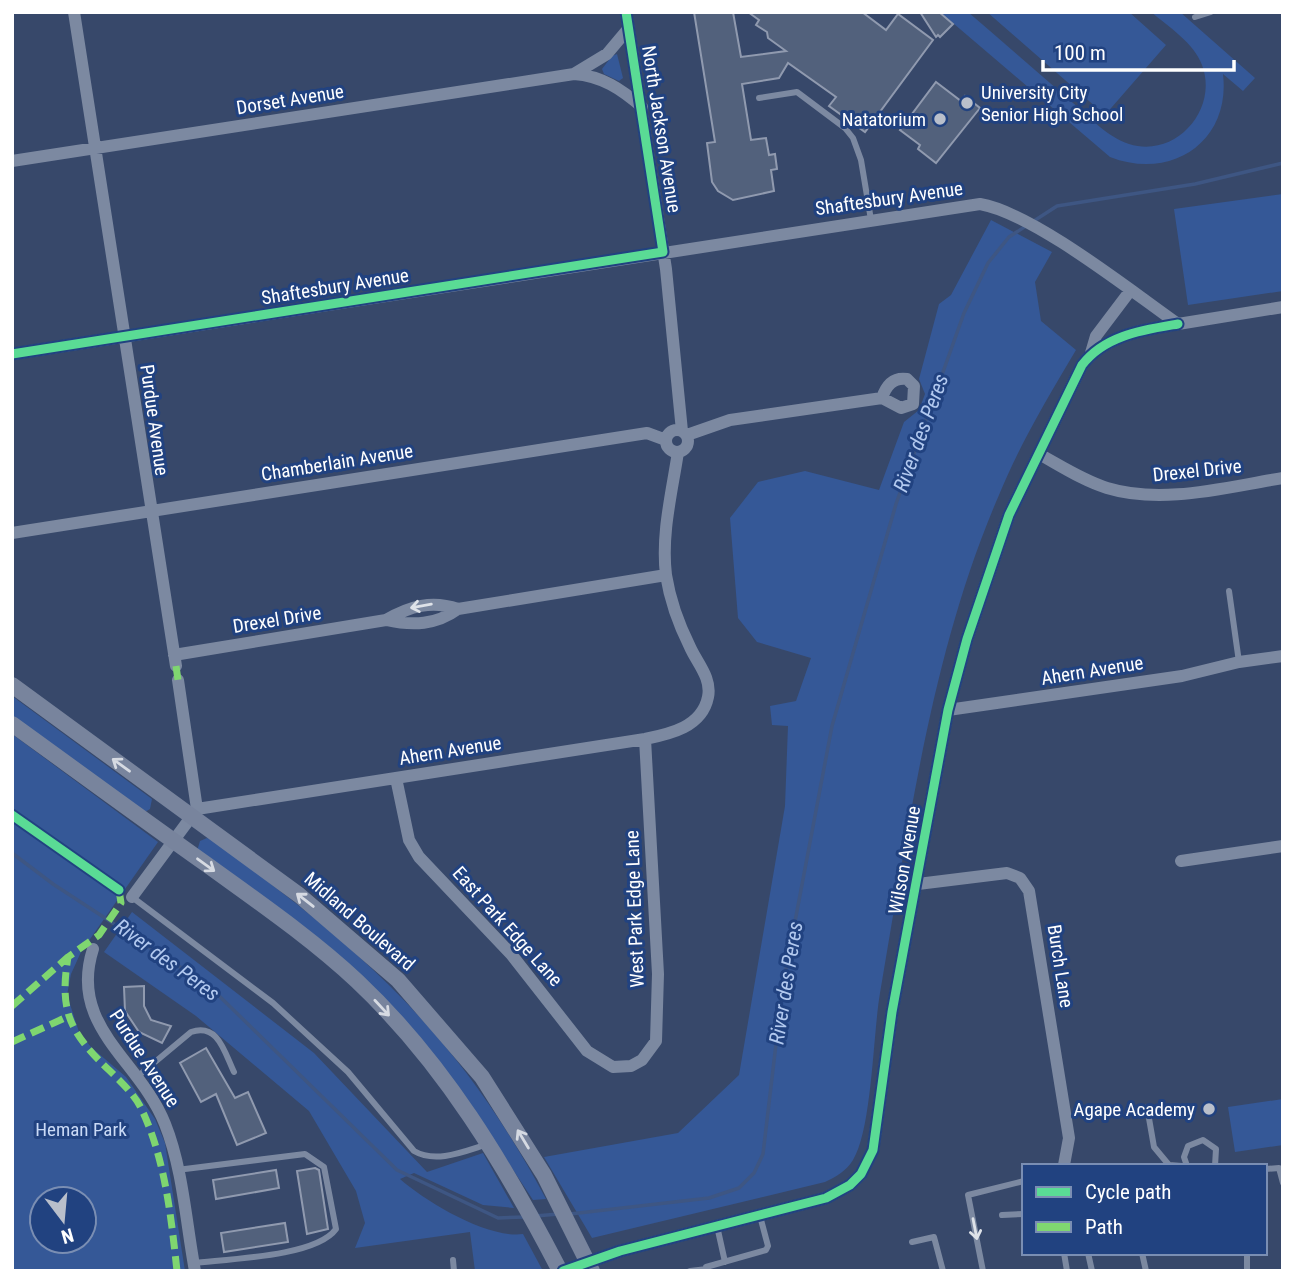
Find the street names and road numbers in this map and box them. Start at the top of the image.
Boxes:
street label: North Jackson Avenue [637,44,686,214]
street label: Dorset Avenue [235,80,346,119]
street label: Shaftesbury Avenue [814,177,964,220]
street label: Shaftesbury Avenue [260,263,410,309]
street label: Purdue Avenue [135,363,174,477]
street label: Chamberlain Avenue [259,439,415,486]
street label: Drexel Drive [1152,454,1243,487]
street label: Drexel Drive [231,601,323,638]
street label: Ahern Avenue [1039,651,1145,690]
street label: Ahern Avenue [397,731,503,770]
street label: Wilson Avenue [884,804,925,916]
street label: West Park Edge Lane [620,830,649,988]
street label: East Park Edge Lane [448,862,567,991]
street label: Midland Boulevard [300,867,420,976]
street label: Burch Lane [1043,923,1078,1009]
street label: Purdue Avenue [104,1005,185,1112]

